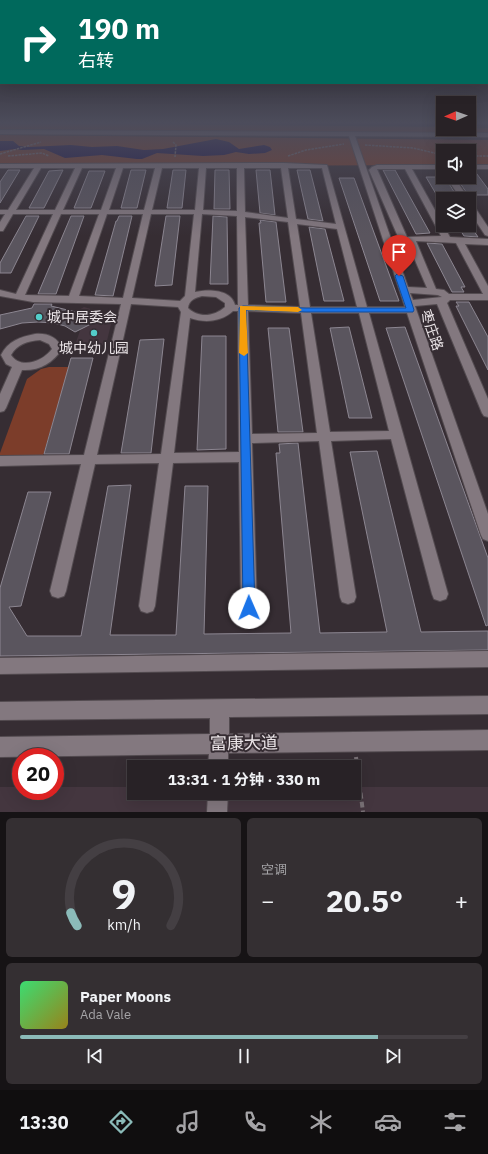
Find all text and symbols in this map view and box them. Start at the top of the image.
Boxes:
text: 190 m [78,10,160,47]
icon: right [12,16,64,68]
text: 右转 [78,49,114,72]
north arrow [436,96,476,136]
map controls [436,96,476,232]
button: sound [436,144,476,184]
button: layers [436,192,476,232]
pin [382,235,416,276]
icon: arrive [388,241,410,263]
street label: 枣庄路 [417,307,447,353]
place label: 城中居委会 [47,308,117,326]
marker: 城中居委会 [34,312,44,322]
marker: 城中幼儿园 [89,328,99,338]
place label: 城中幼儿园 [59,339,129,357]
position arrow [228,587,270,629]
street label: 富康大道 [210,731,278,755]
speed limit sign: 20 [12,748,64,800]
text: 13:31 · 1 分钟 · 330 m [168,770,320,789]
text: 空调 [261,861,287,878]
text: 9 [111,865,136,919]
text: 20.5° [326,881,403,920]
text: − [261,886,274,915]
text: + [455,886,468,915]
text: km/h [107,914,140,933]
text: Paper Moons [80,987,171,1006]
text: Ada Vale [80,1006,131,1023]
icon: previous [84,1045,106,1067]
icon: pause [233,1045,255,1067]
icon: next [382,1045,404,1067]
icon: directions [107,1108,135,1136]
icon: music [174,1108,202,1136]
icon: phone [241,1108,269,1136]
icon: climate [307,1108,335,1136]
icon: car [374,1108,402,1136]
icon: filters [441,1108,469,1136]
text: 13:30 [19,1111,68,1134]

